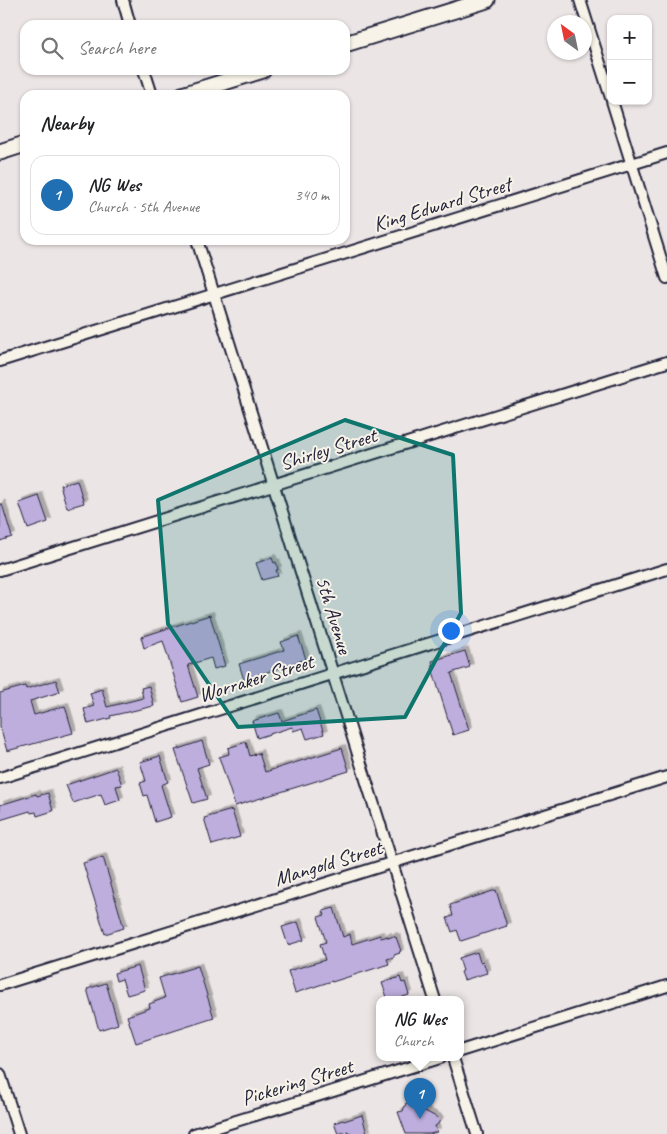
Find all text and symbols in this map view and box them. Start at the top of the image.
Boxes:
north arrow [547,15,592,60]
map controls [607,15,652,105]
button: + [607,15,652,60]
search box [20,20,350,75]
icon: search [38,34,66,62]
text: Search here [78,36,155,60]
button: − [607,60,652,105]
text: Nearby [40,110,93,136]
street label: King Edward Street [370,170,517,237]
text: NG Wes [88,173,141,197]
text: 1 [53,185,61,205]
text: 340 m [295,185,329,205]
text: Church · 5th Avenue [88,197,199,217]
street label: Shirley Street [276,421,381,476]
street label: 5th Avenue [310,573,358,658]
your location [438,618,464,644]
street label: Worraker Street [196,648,318,708]
street label: Mangold Street [271,834,387,892]
popup [376,996,464,1061]
text: NG Wes [394,1007,446,1031]
text: Church [394,1031,434,1051]
street label: Pickering Street [238,1052,358,1111]
pin: 1 [404,1078,436,1119]

